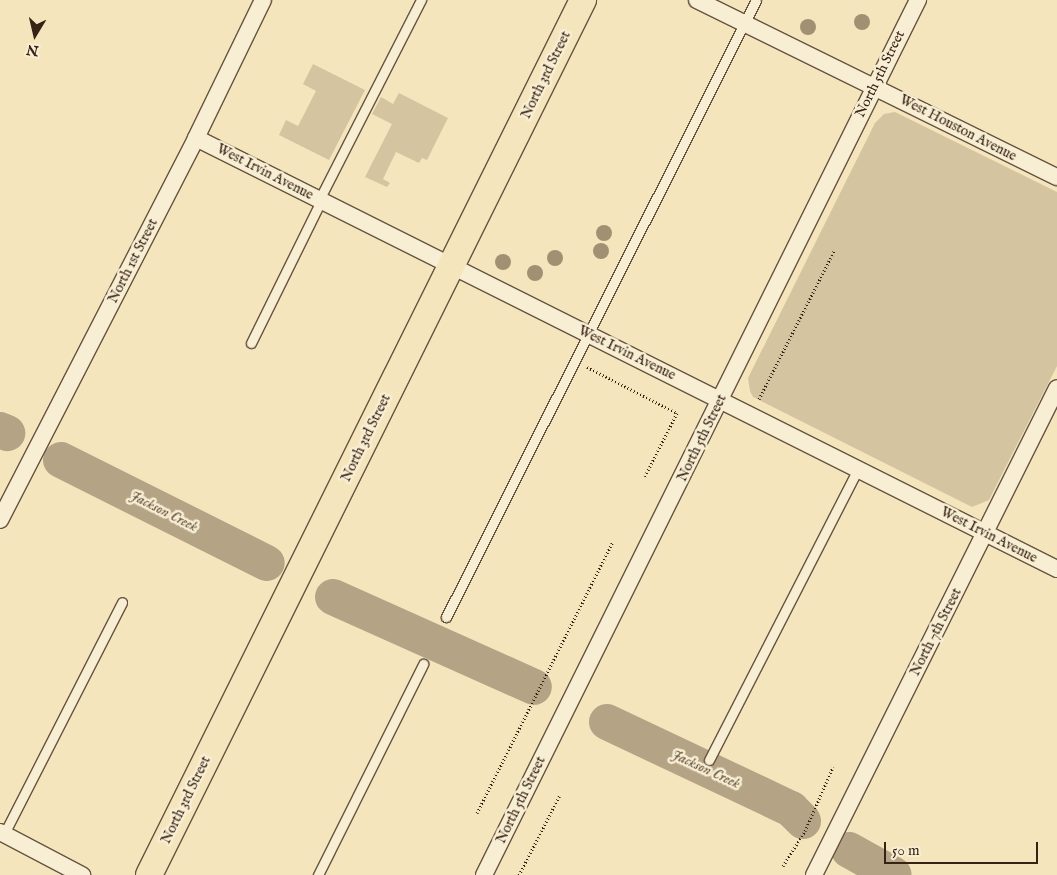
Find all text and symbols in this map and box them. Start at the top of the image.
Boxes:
north arrow [10,10,60,60]
street label: North 3rd Street [518,28,574,122]
street label: North 5th Street [852,28,908,120]
text: N [25,40,40,60]
street label: West Houston Avenue [897,91,1019,165]
street label: West Irvin Avenue [214,140,316,204]
street label: North 1st Street [105,216,161,306]
street label: West Irvin Avenue [576,322,678,384]
street label: North 3rd Street [338,391,394,485]
street label: North 5th Street [674,392,730,484]
water label: Jackson Creek [127,486,201,536]
street label: West Irvin Avenue [938,503,1040,567]
street label: North 7th Street [907,585,965,679]
water label: Jackson Creek [669,745,743,793]
street label: North 3rd Street [158,753,214,847]
street label: North 5th Street [493,754,549,846]
scale bar [887,832,1041,864]
text: 50 m [892,841,920,860]

